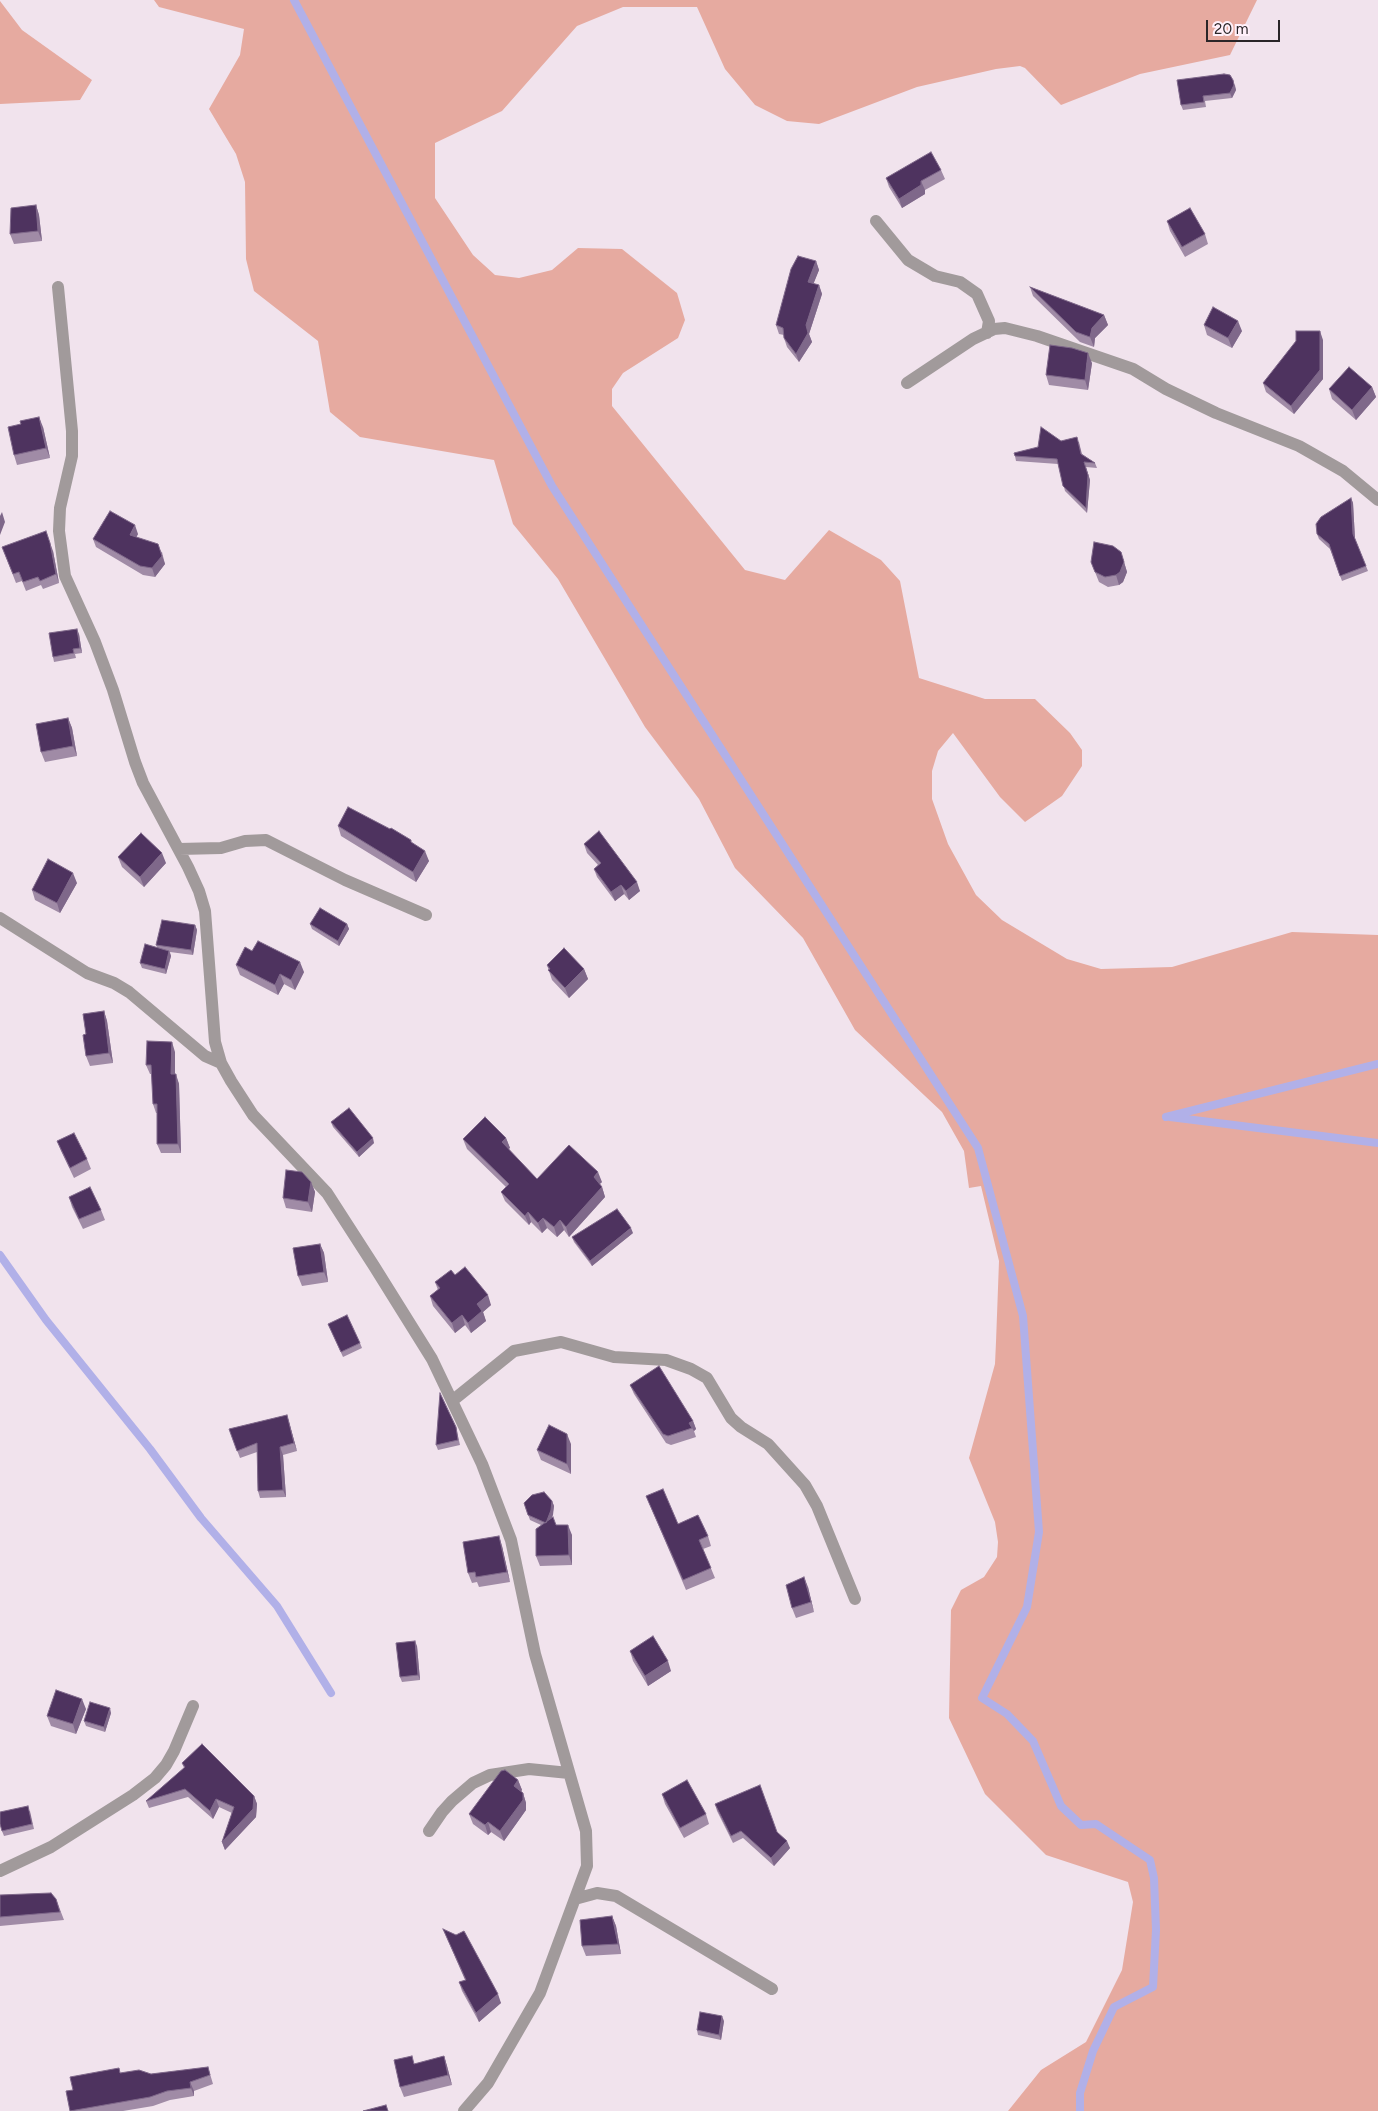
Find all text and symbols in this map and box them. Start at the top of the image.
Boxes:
scale bar [1208,10,1282,42]
text: 20 m [1214,20,1248,38]

